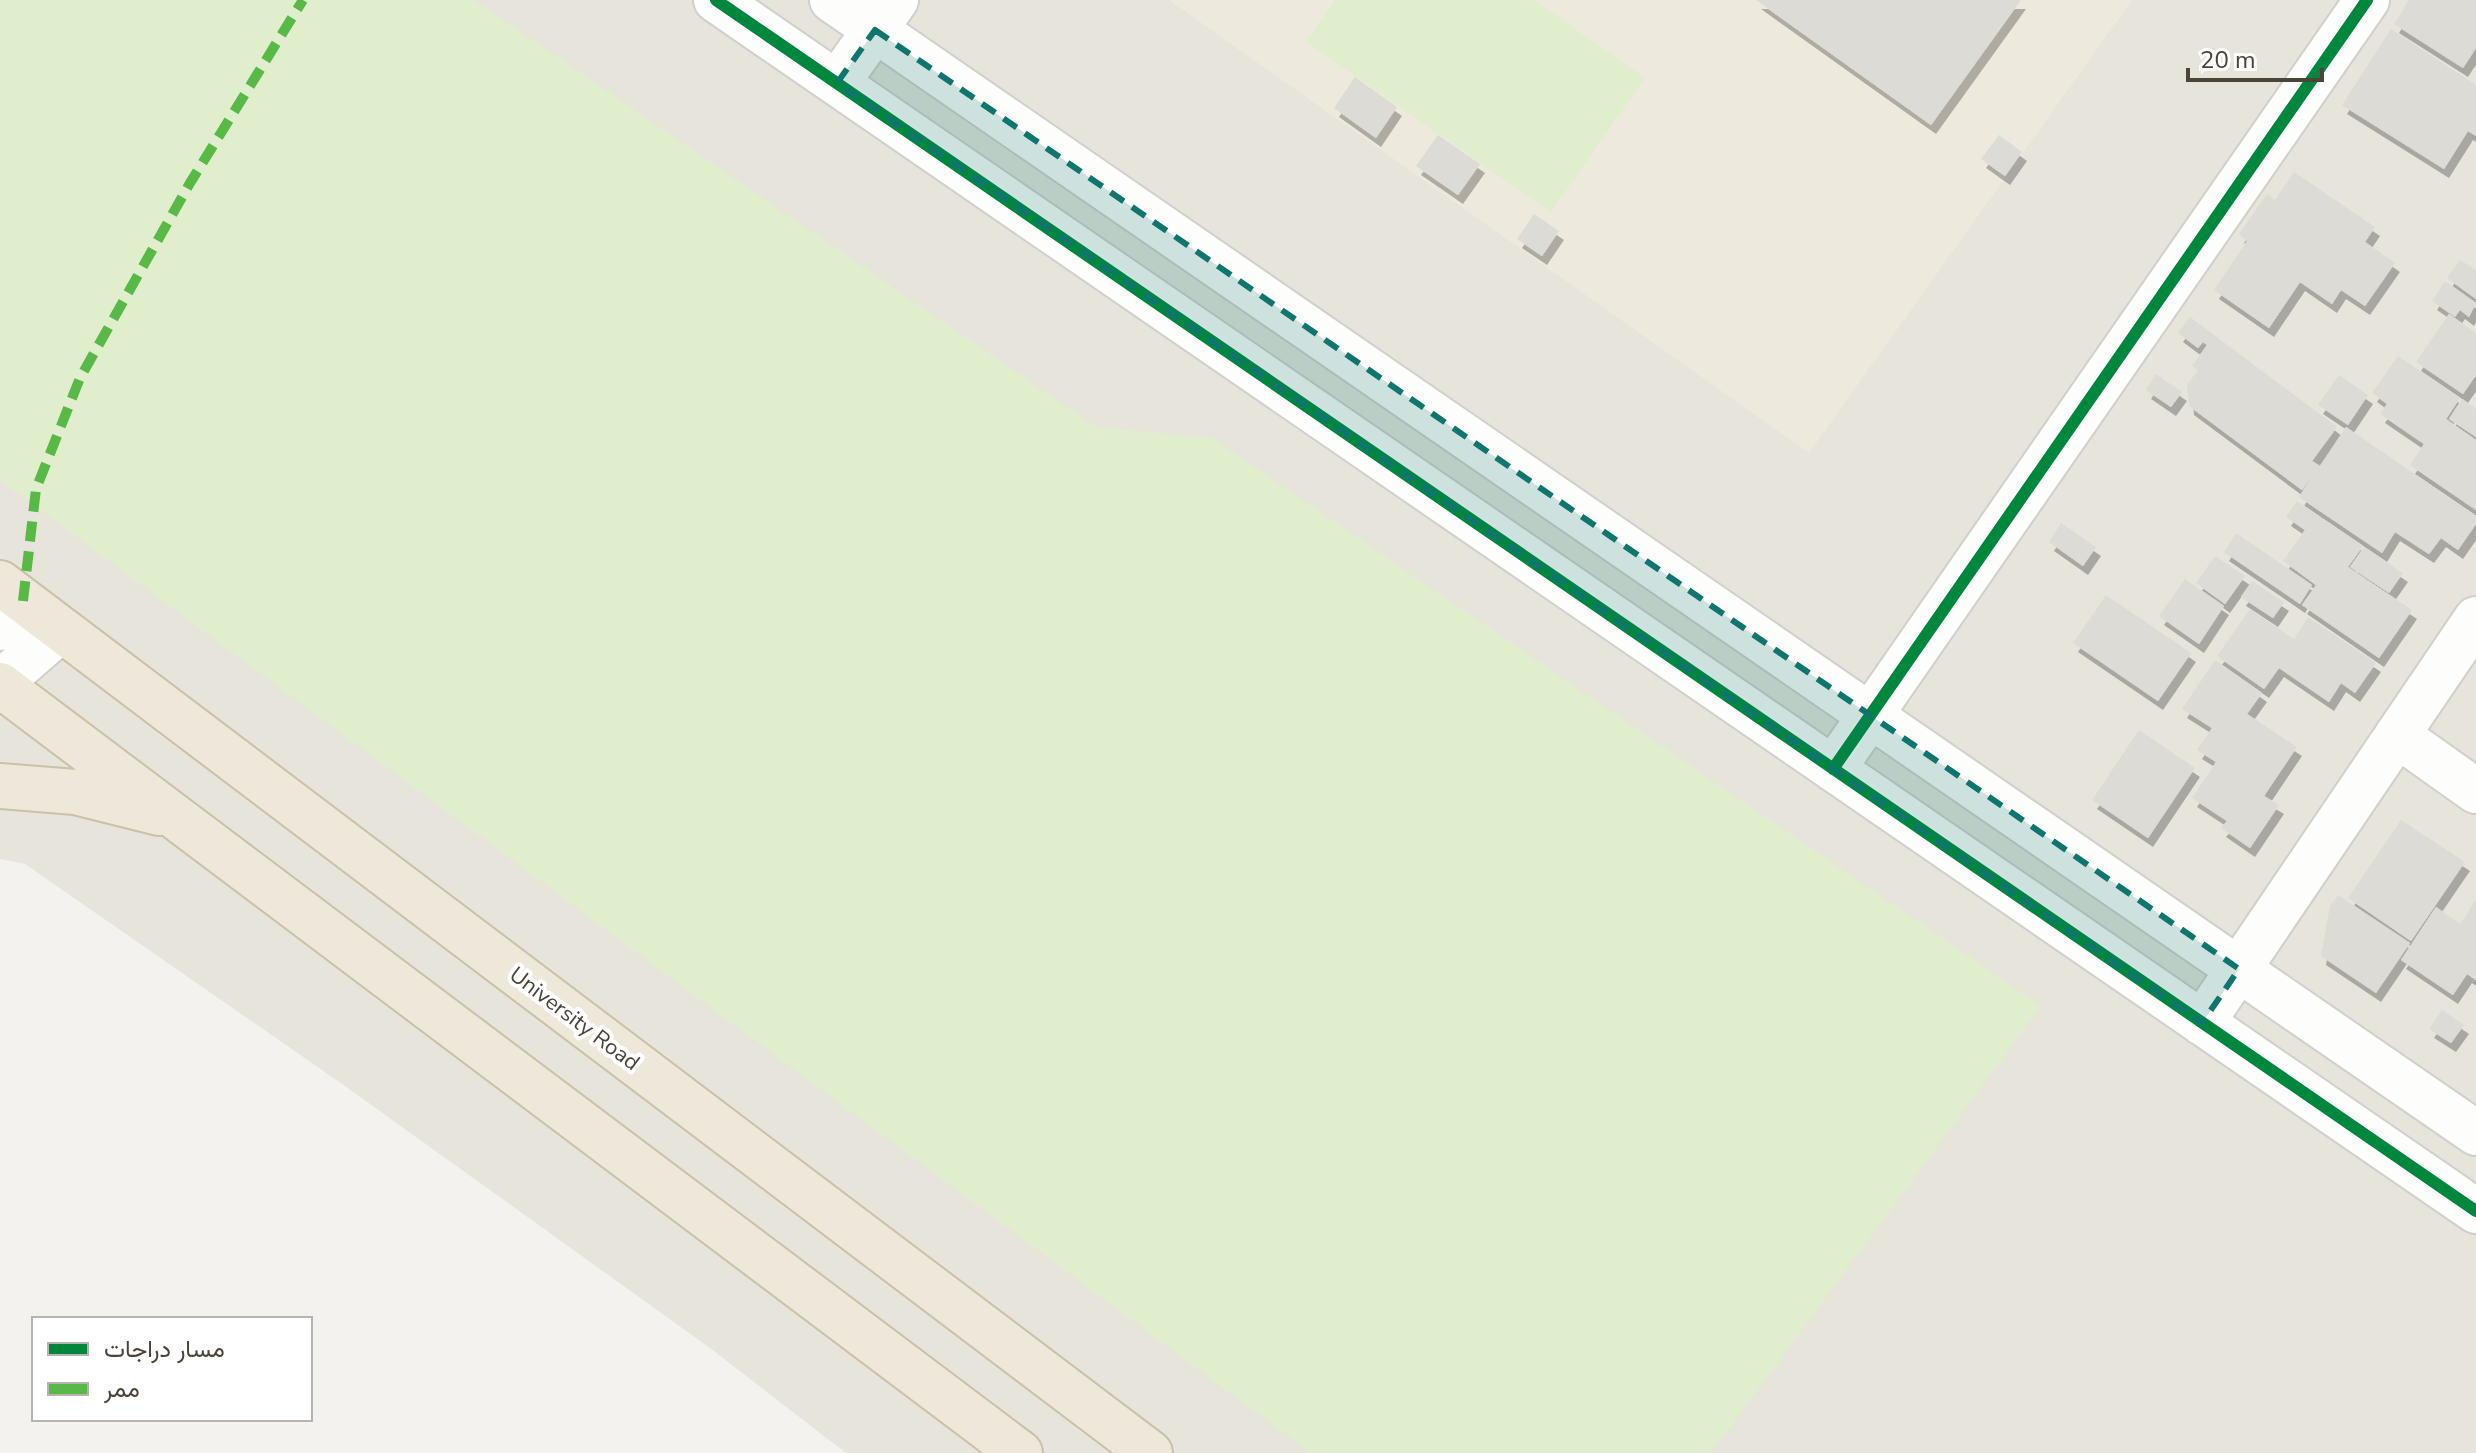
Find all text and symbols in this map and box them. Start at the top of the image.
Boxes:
scale bar [2188,32,2322,82]
text: 20 m [2200,44,2256,76]
street label: University Road [503,960,646,1078]
legend [32,1317,312,1421]
text: مسار دراجات [104,1333,225,1365]
text: ممر [103,1373,140,1405]

